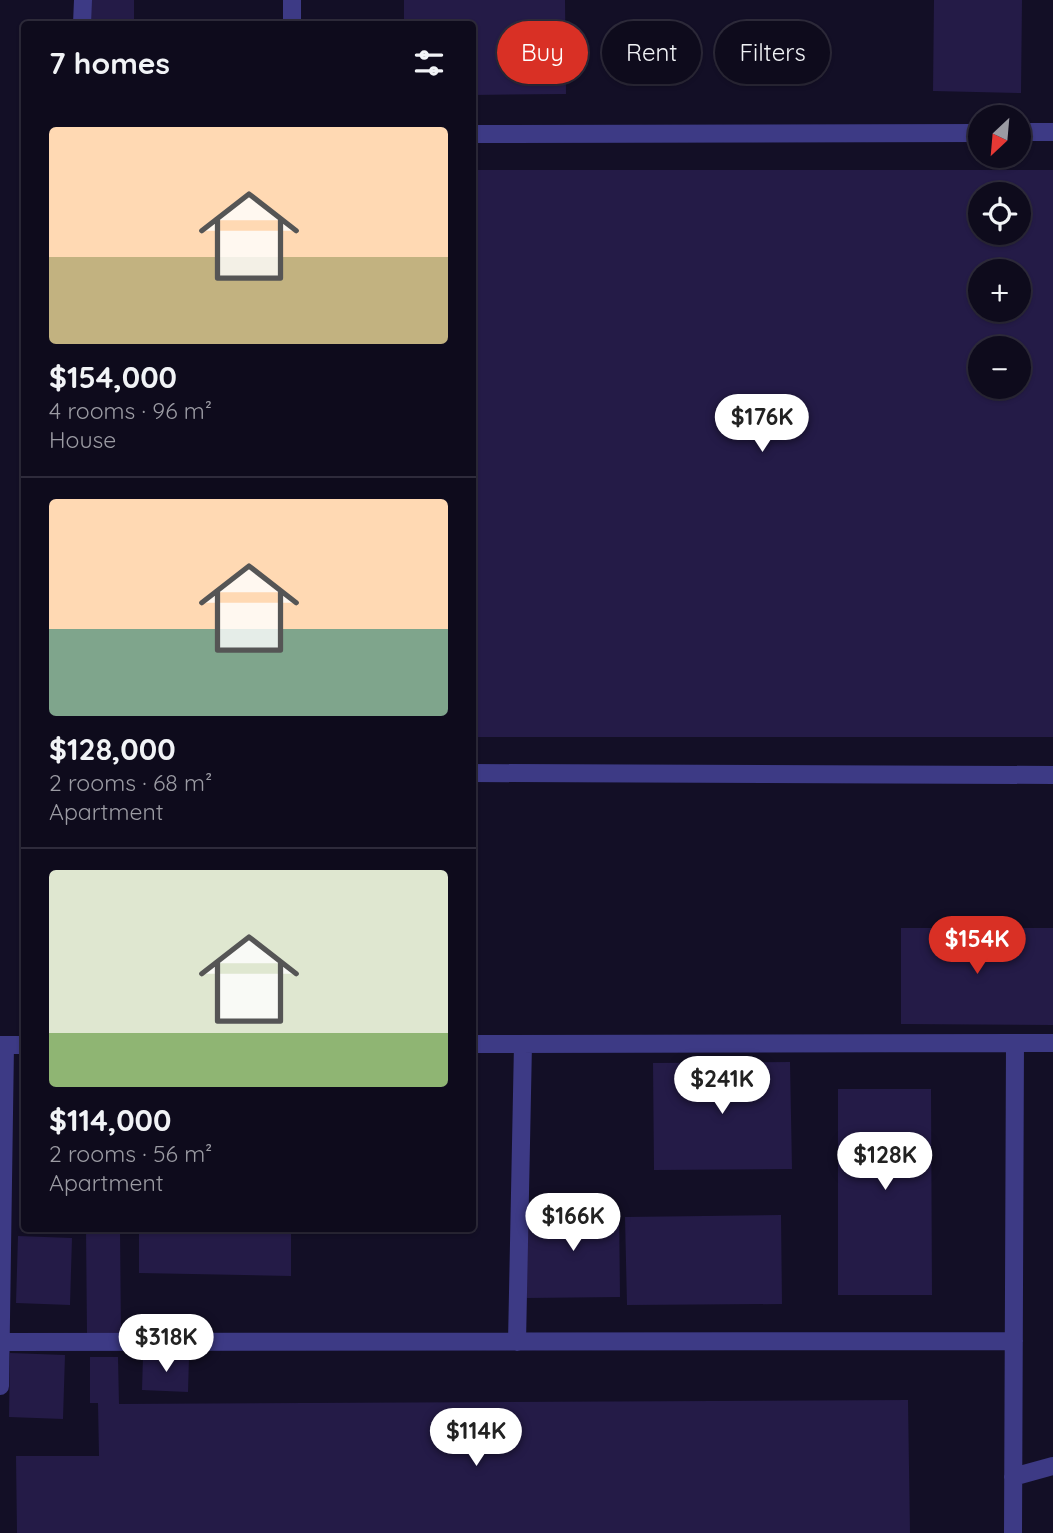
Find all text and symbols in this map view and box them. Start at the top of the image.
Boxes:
chip: Buy [497,21,588,84]
chip: Rent [602,21,701,84]
chip: Filters [715,21,830,84]
text: 7 homes [49,44,170,82]
icon: filters [410,44,448,82]
north arrow [968,105,1031,168]
map controls [968,105,1031,399]
icon: home [186,173,312,299]
button: locate [968,182,1031,245]
button: + [968,259,1031,322]
button: − [968,336,1031,399]
text: $154,000 [49,358,177,396]
pin: $176K [713,394,811,454]
text: 4 rooms · 96 m² [49,396,212,425]
text: $176K [731,402,793,431]
text: House [49,425,116,454]
icon: home [186,545,312,671]
text: $128,000 [49,730,176,768]
text: 2 rooms · 68 m² [49,768,212,797]
text: Apartment [49,797,163,826]
icon: home [186,916,312,1042]
pin: $154K [928,916,1026,976]
text: $154K [945,924,1009,953]
pin: $241K [673,1056,771,1116]
text: $241K [690,1064,754,1093]
text: $114,000 [49,1101,171,1139]
pin: $128K [836,1132,934,1192]
text: 2 rooms · 56 m² [49,1139,212,1168]
text: $128K [853,1140,917,1169]
text: Apartment [49,1168,163,1197]
pin: $166K [524,1194,622,1253]
text: $166K [541,1201,605,1230]
pin: $318K [117,1314,215,1374]
text: $318K [135,1322,197,1351]
pin: $114K [427,1408,525,1468]
text: $114K [446,1416,506,1445]

